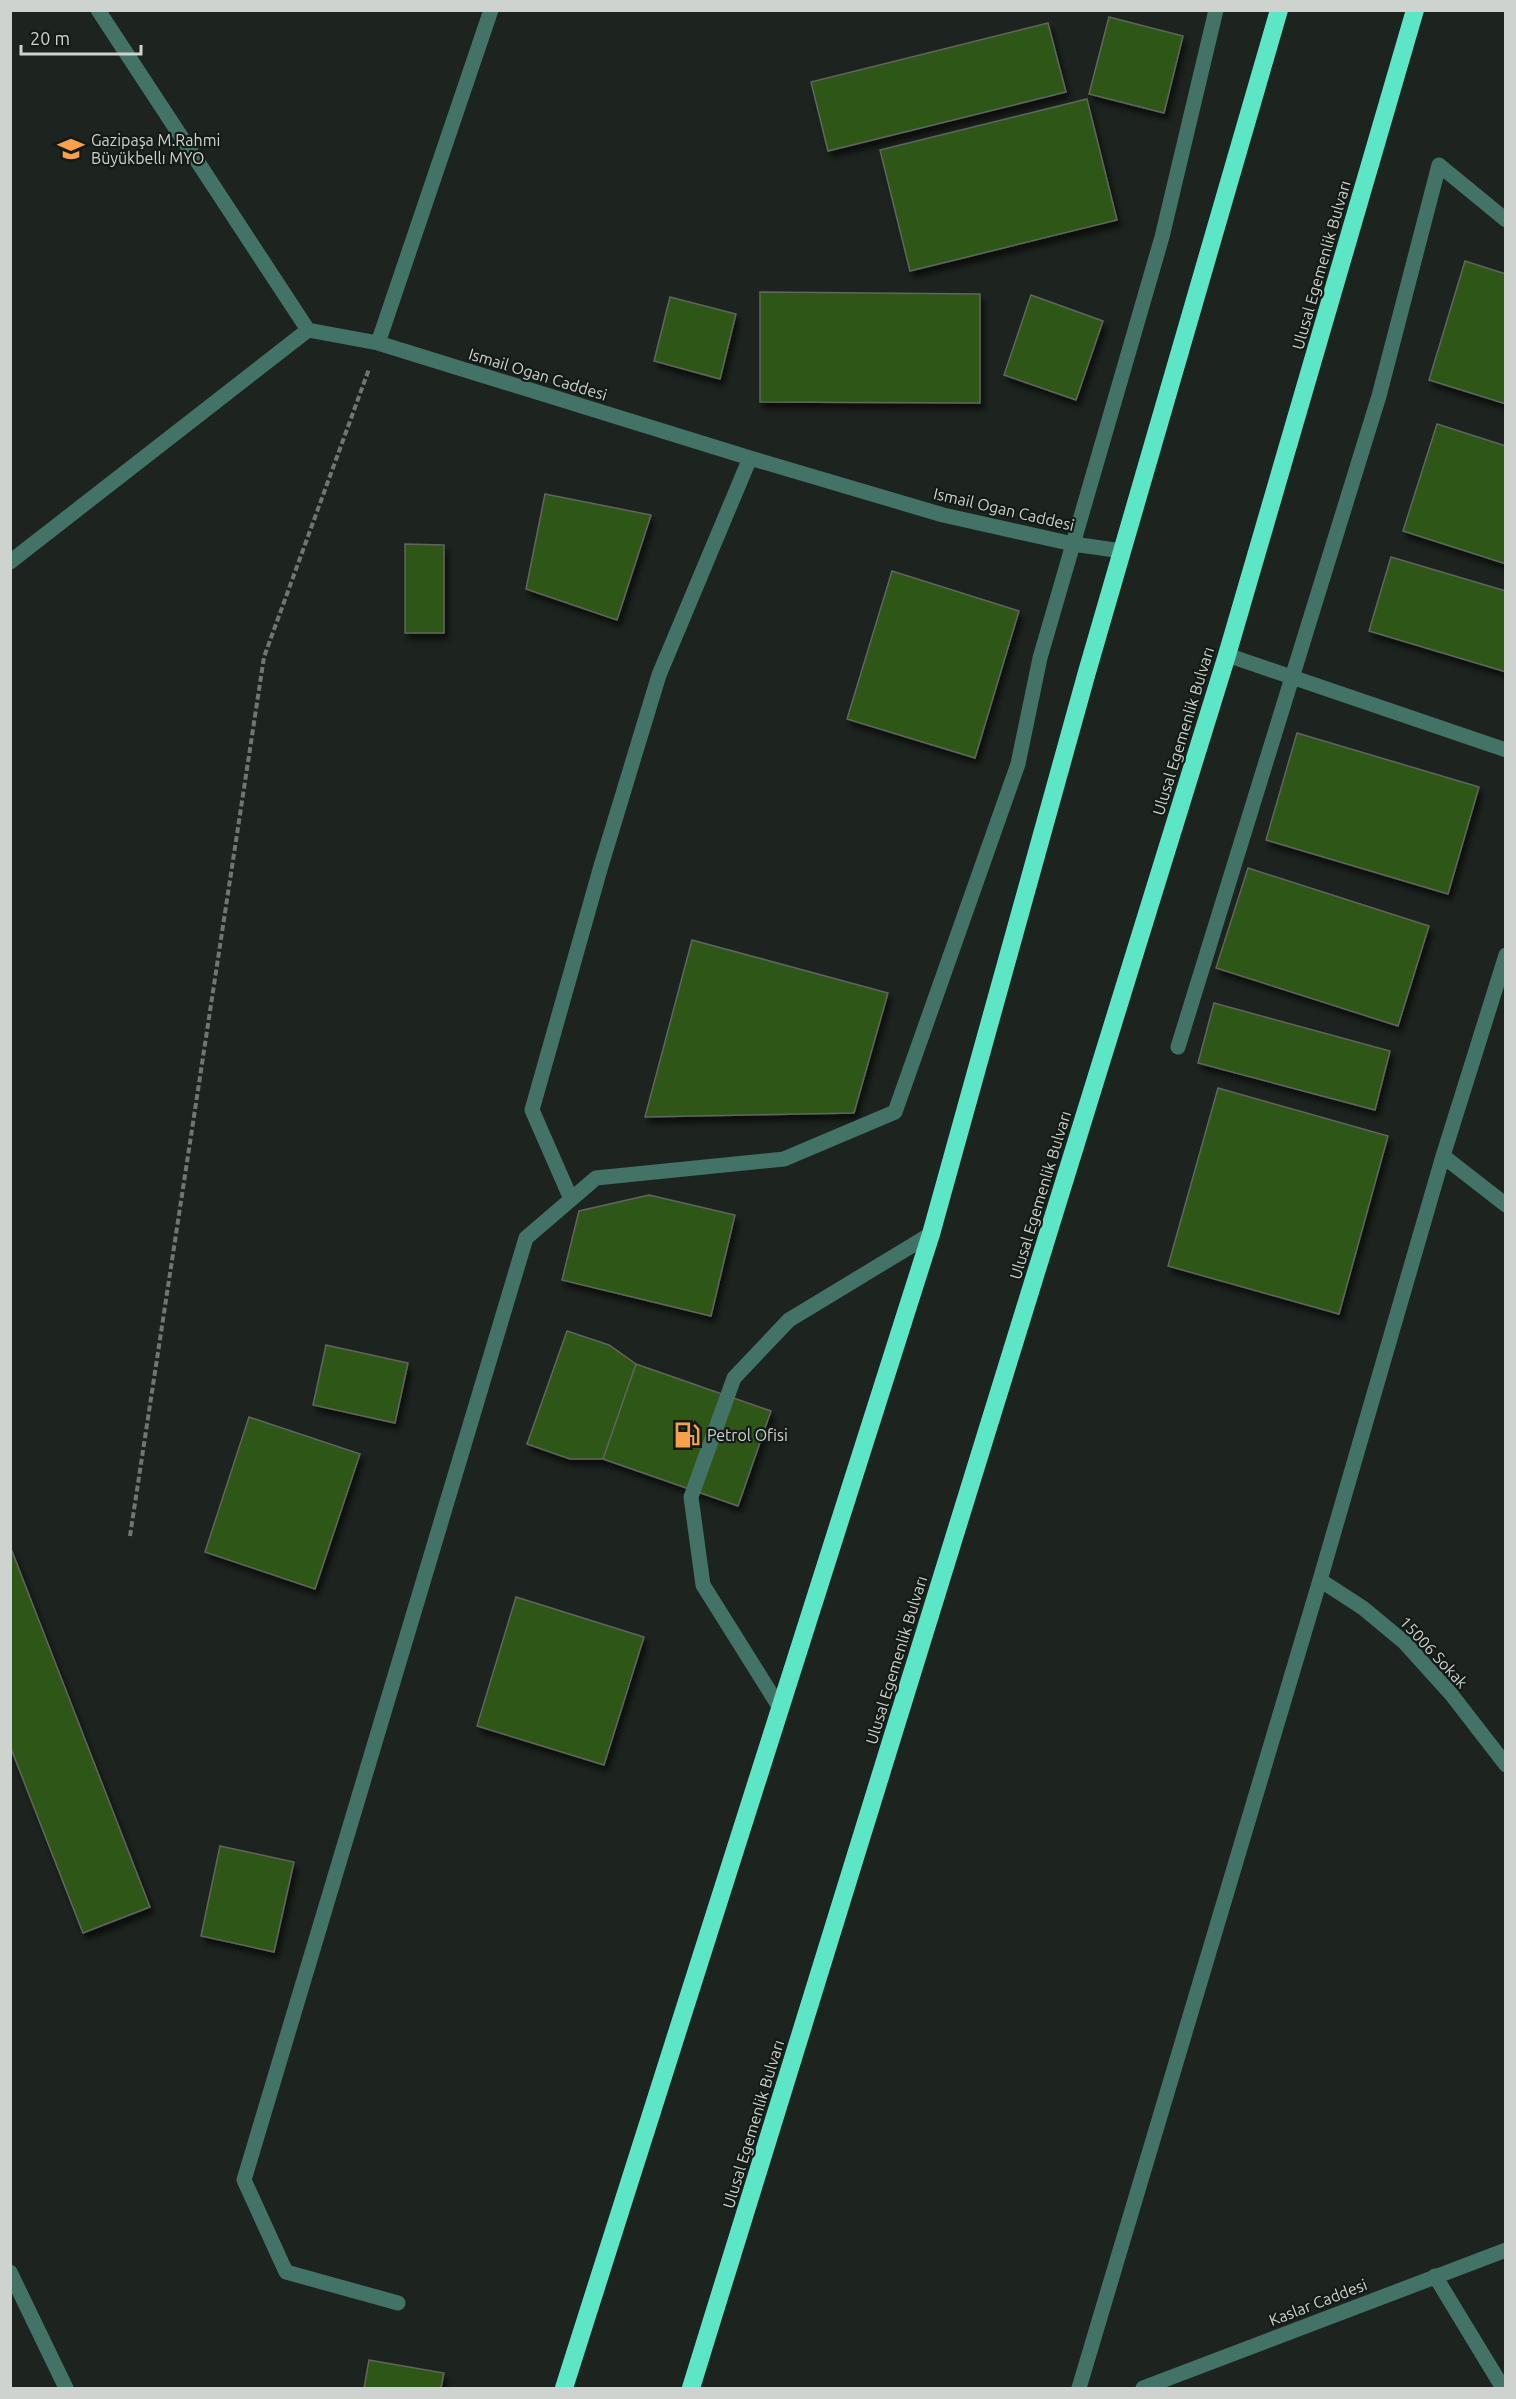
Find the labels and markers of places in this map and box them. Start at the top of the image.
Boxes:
place label: Gazipaşa M.Rahmi Büyükbellı MYO [91,131,220,167]
school or university icon: Gazipaşa M.Rahmi Büyükbellı MYO [56,134,86,164]
fuel station icon: Petrol Ofisi [672,1420,702,1450]
place label: Petrol Ofisi [707,1426,788,1444]

